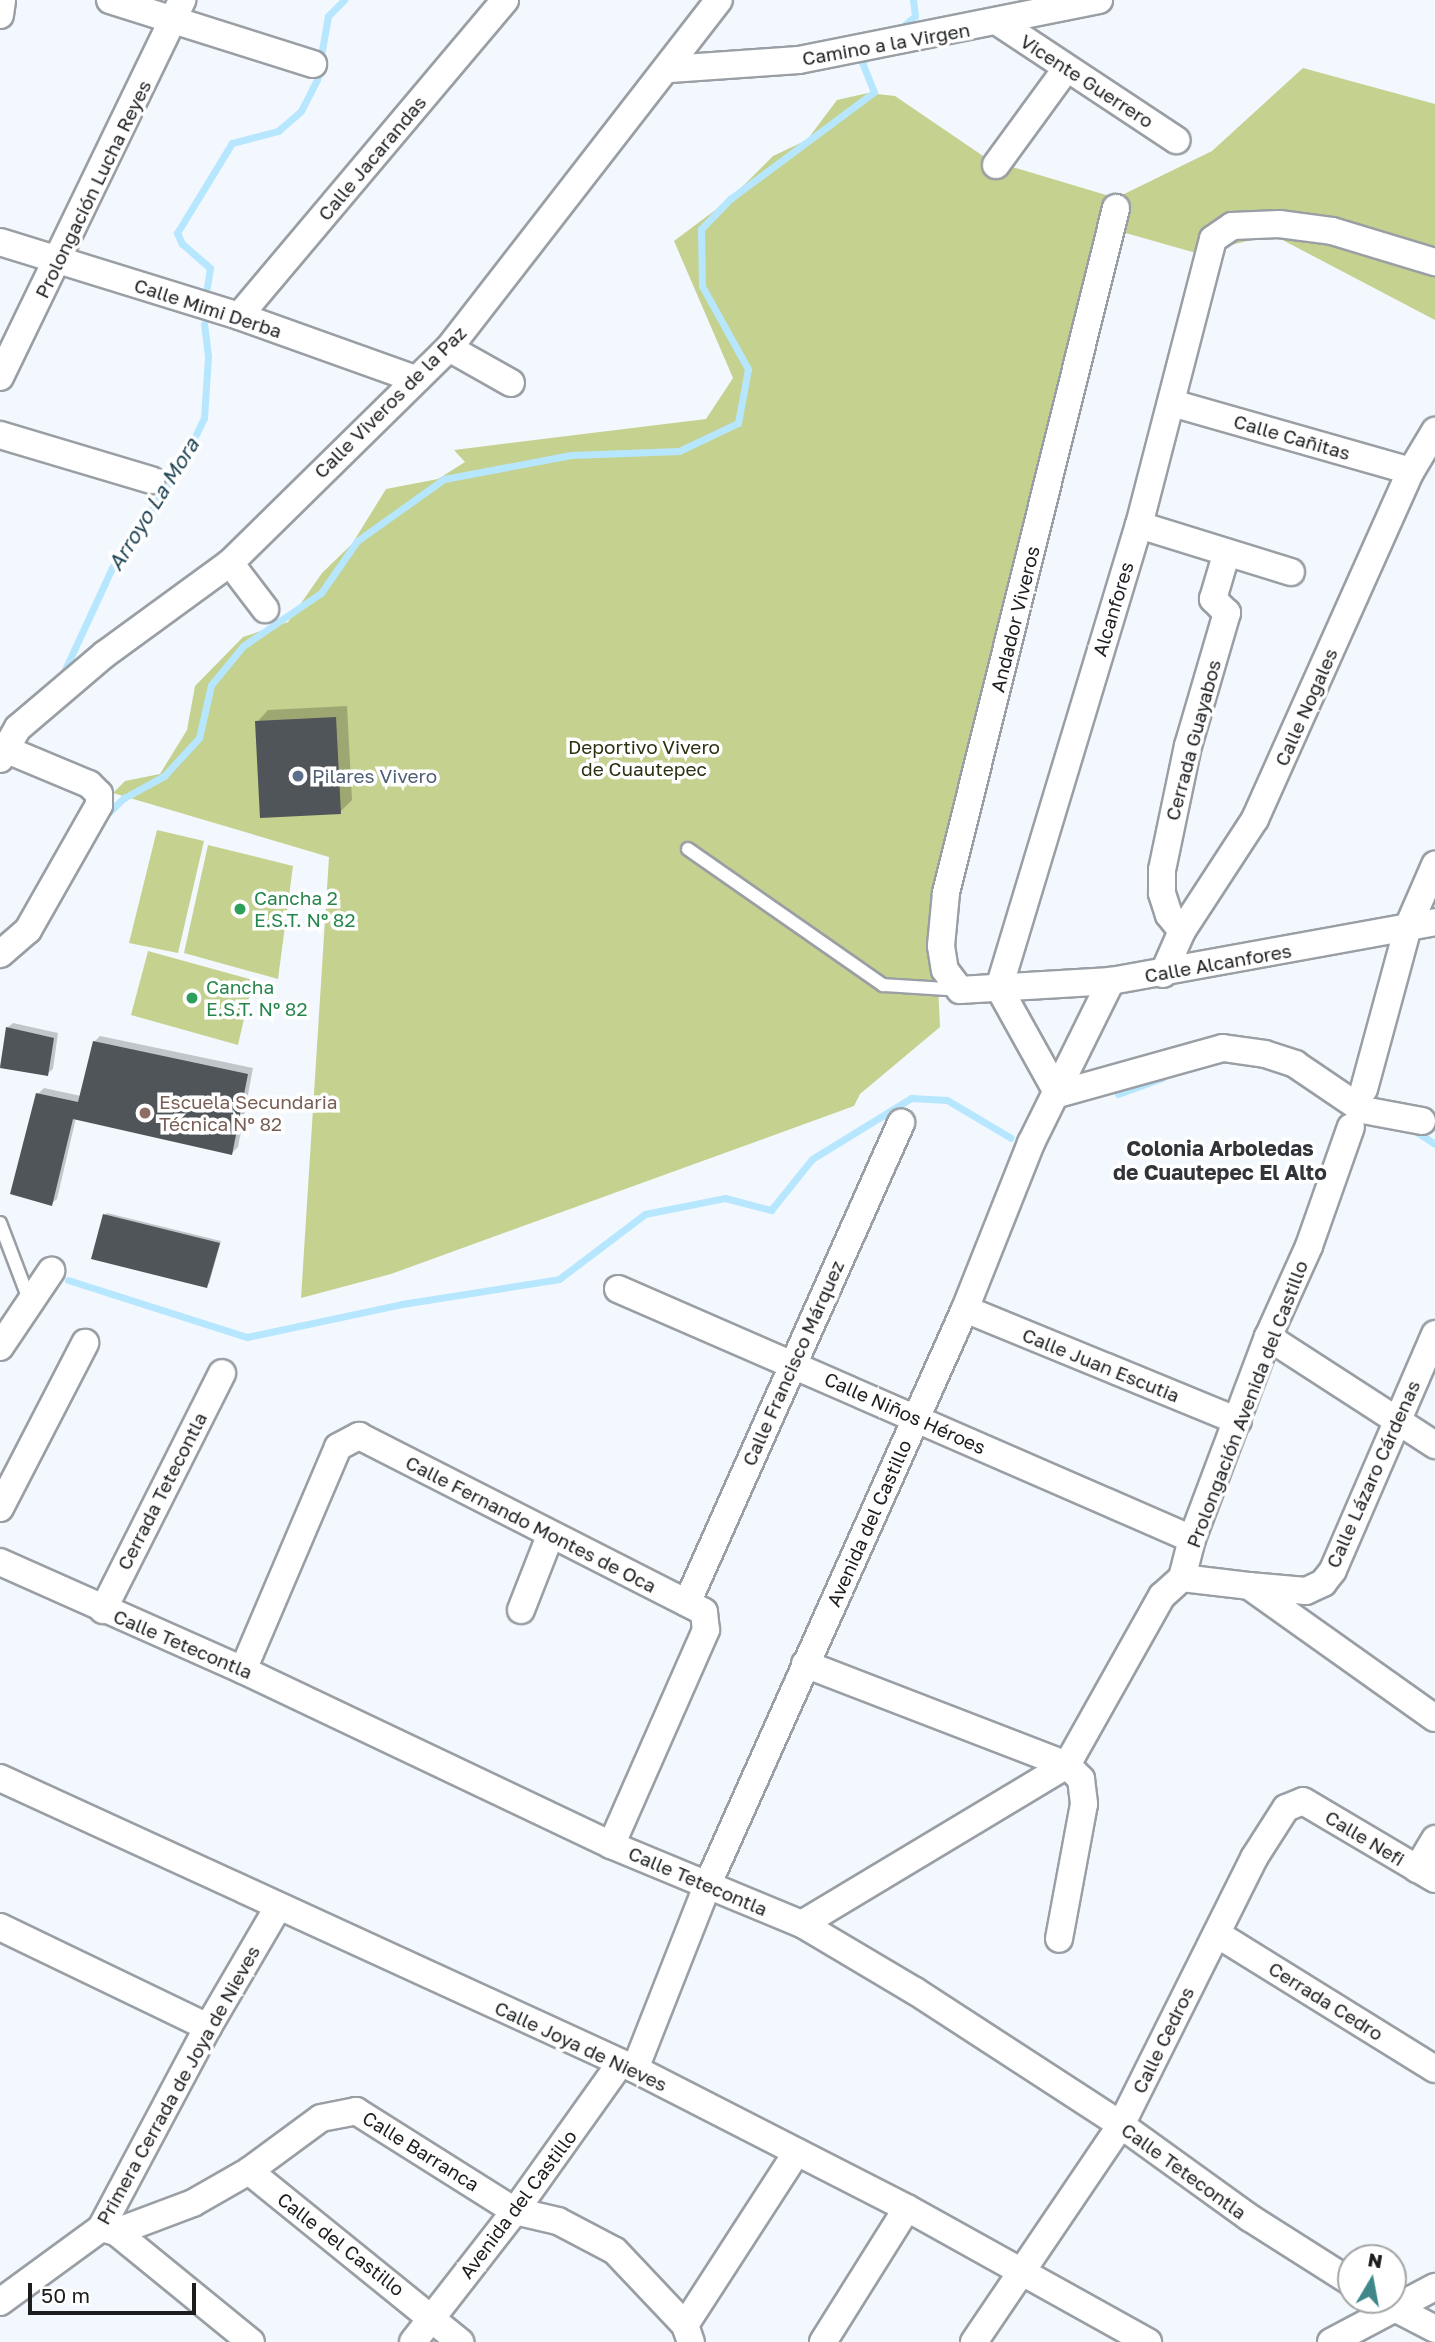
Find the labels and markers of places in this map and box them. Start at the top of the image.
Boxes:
place label: Pilares Vivero [312,765,437,787]
marker: Pilares Vivero [290,768,306,784]
place label: Cancha 2 E.S.T. Nº 82 [254,887,355,931]
marker: Cancha 2 E.S.T. Nº 82 [232,901,248,917]
place label: Cancha E.S.T. Nº 82 [206,976,307,1020]
marker: Cancha E.S.T. Nº 82 [184,990,200,1006]
place label: Escuela Secundaria Técnica Nº 82 [159,1091,337,1135]
marker: Escuela Secundaria Técnica Nº 82 [137,1105,153,1121]

